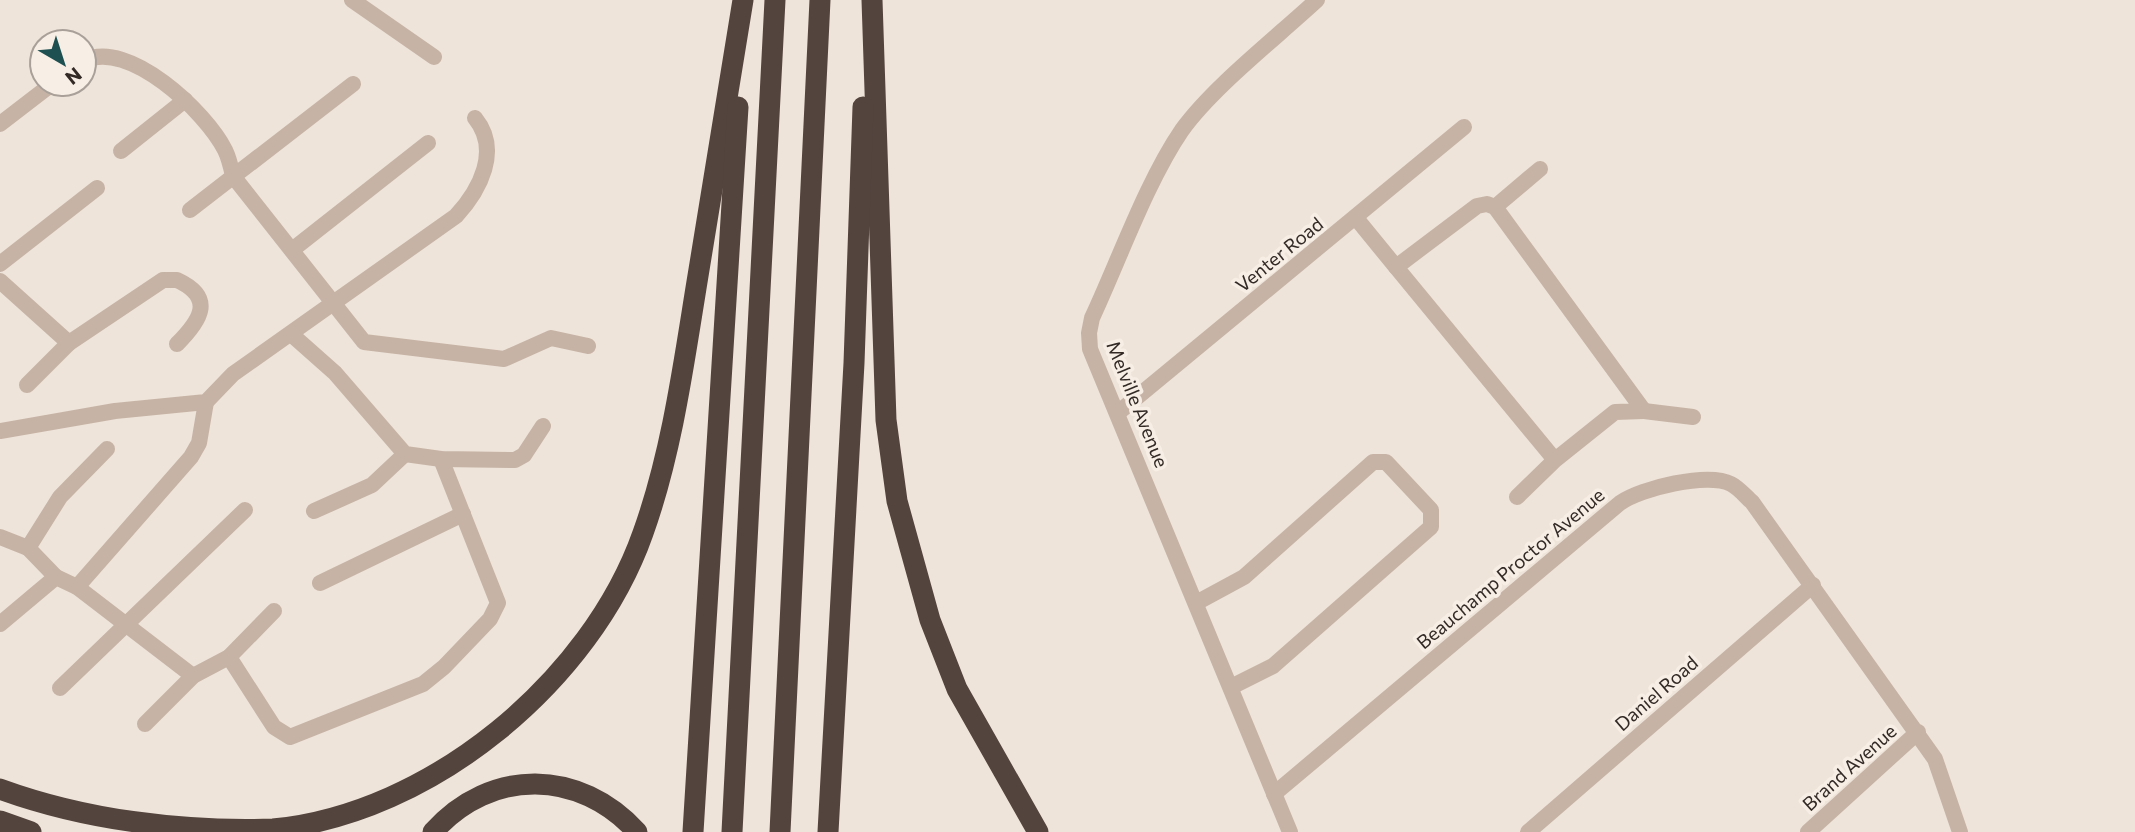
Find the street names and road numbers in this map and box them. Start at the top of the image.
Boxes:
street label: Venter Road [1231,212,1327,296]
street label: Melville Avenue [1102,337,1174,471]
street label: Beauchamp Proctor Avenue [1411,483,1609,653]
street label: Daniel Road [1610,651,1702,735]
street label: Brand Avenue [1797,719,1901,815]

